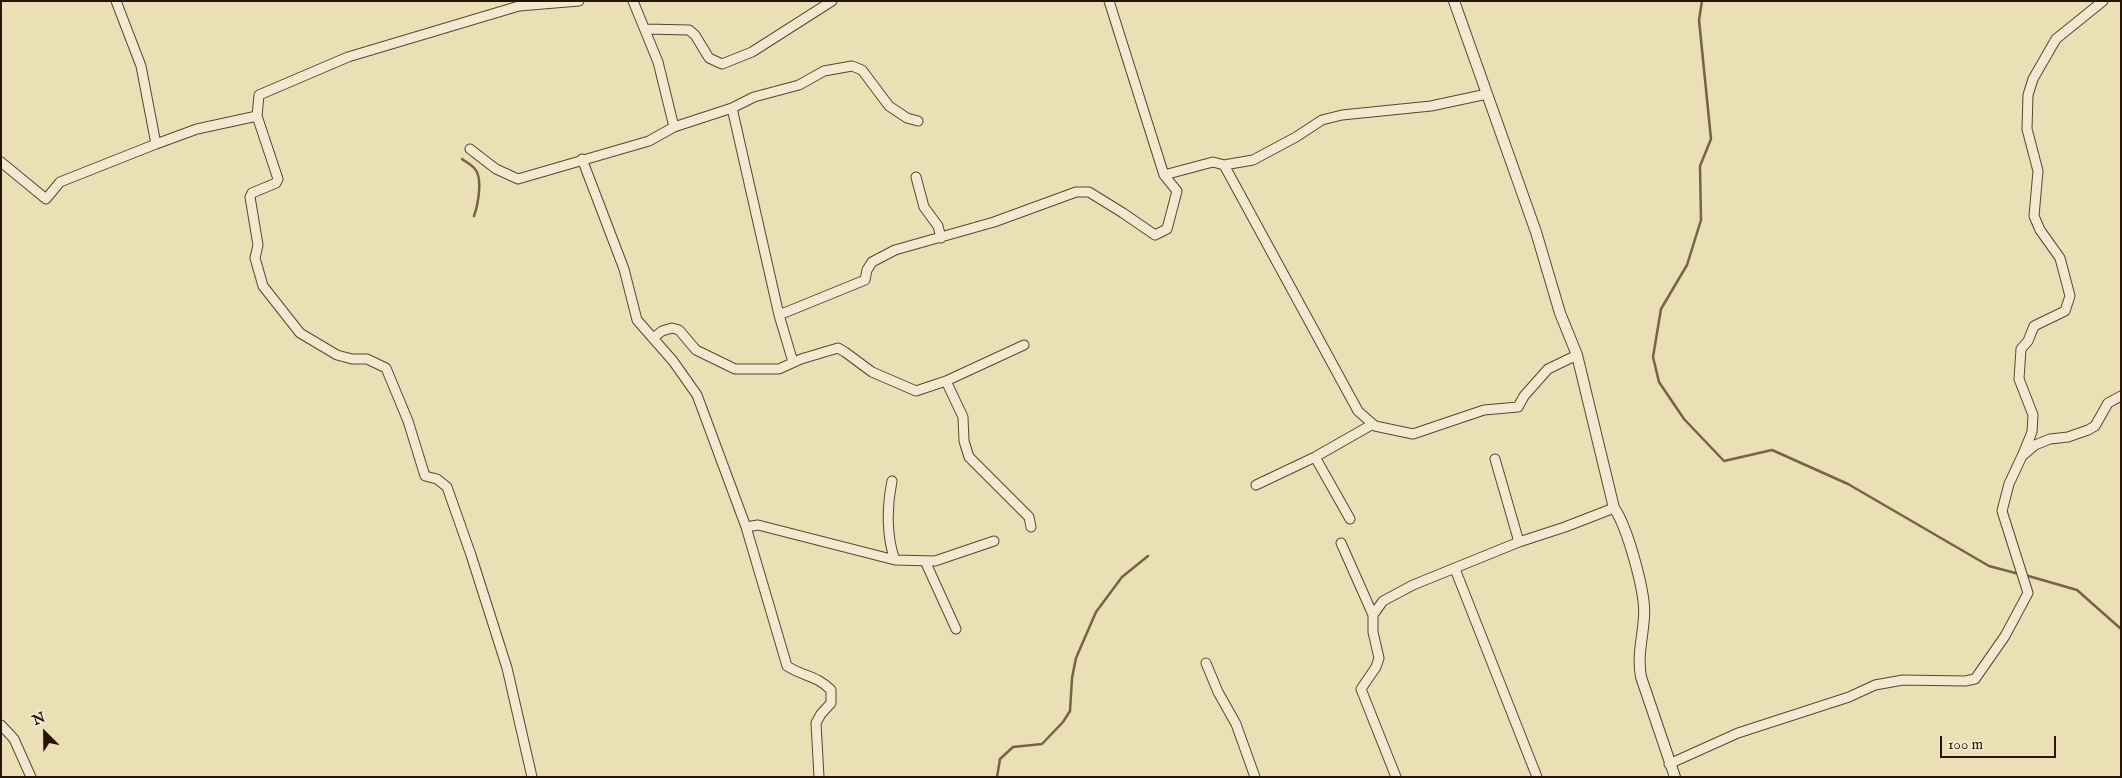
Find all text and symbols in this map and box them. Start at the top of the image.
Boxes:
north arrow [20,708,70,758]
text: N [30,709,48,730]
scale bar [1942,726,2058,758]
text: 100 m [1948,735,1983,754]

